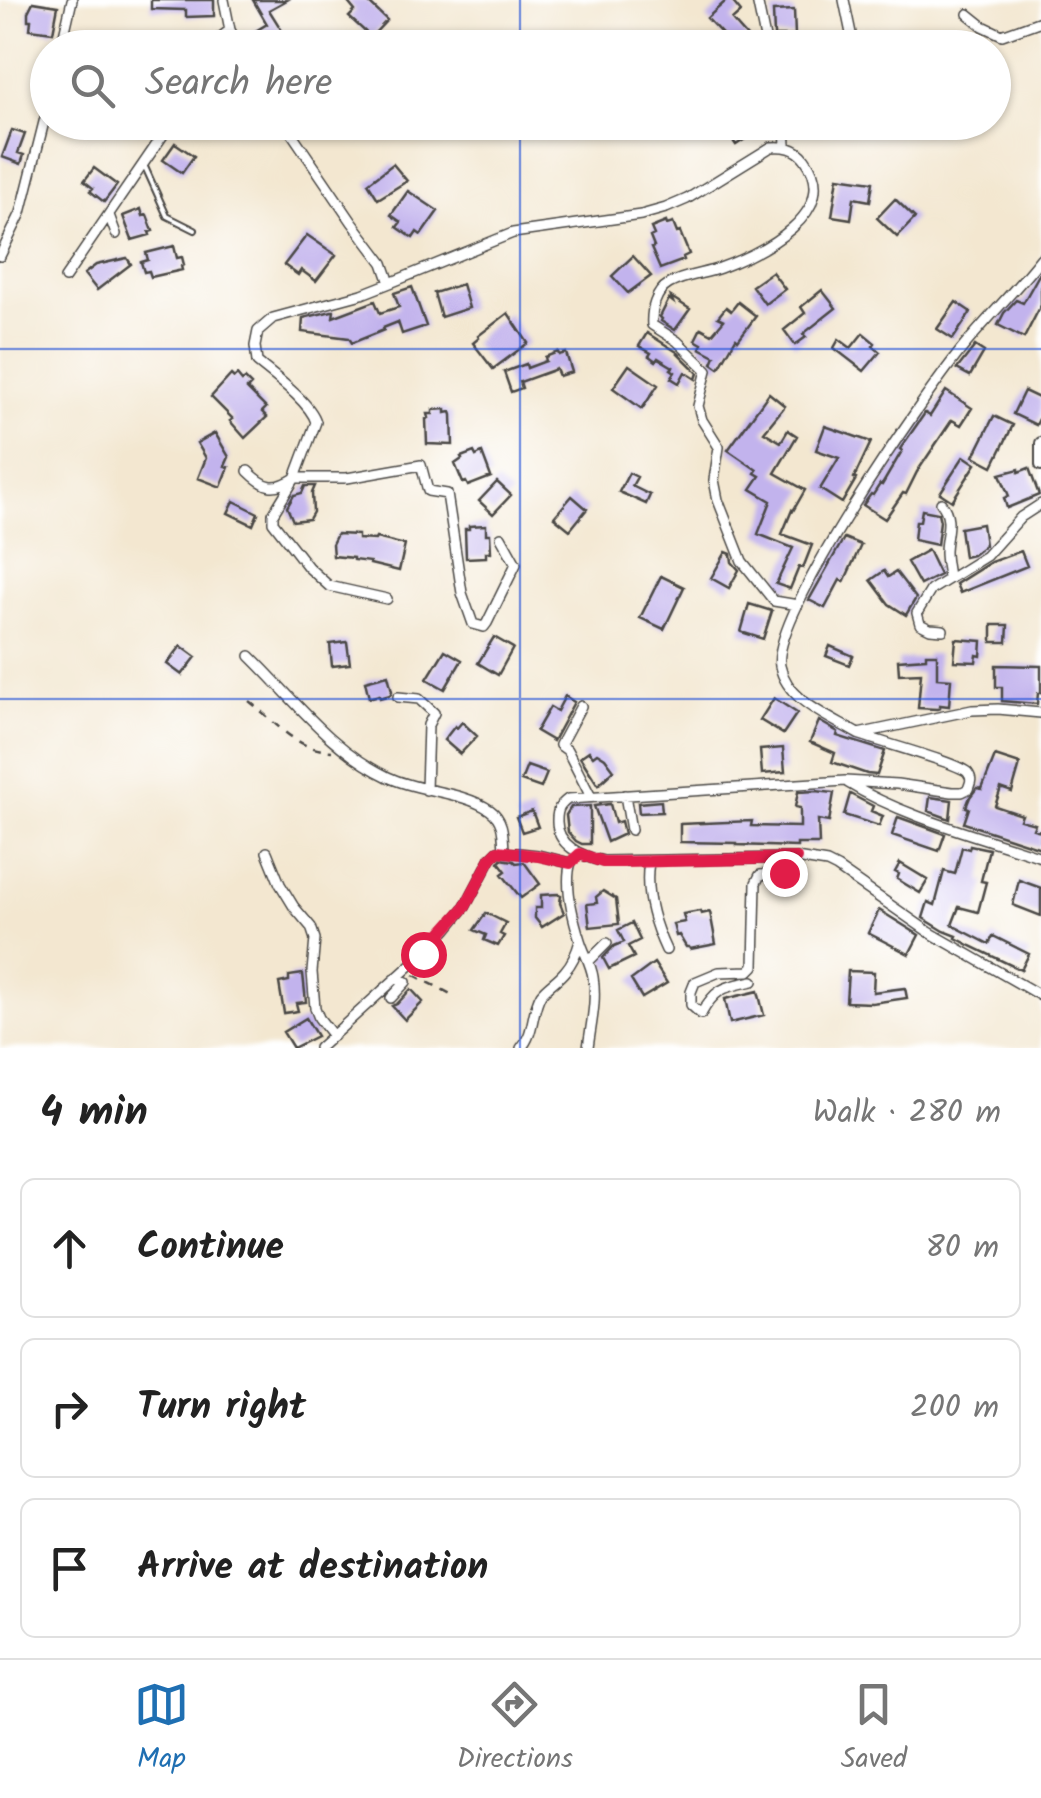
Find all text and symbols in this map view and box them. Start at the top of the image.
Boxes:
search box [30,30,1011,140]
text: Search here [145,55,332,115]
icon: search [65,58,120,113]
route end [762,851,808,897]
route start [401,932,447,978]
text: 4 min [40,1080,148,1147]
text: Walk · 280 m [813,1088,1001,1139]
text: Continue [137,1218,284,1278]
icon: ahead [42,1221,97,1276]
text: 80 m [925,1223,999,1274]
text: Turn right [137,1378,306,1438]
icon: right [42,1381,97,1436]
text: 200 m [910,1383,999,1434]
text: Arrive at destination [137,1538,488,1598]
icon: arrive [42,1541,97,1596]
tab: Map [134,1677,189,1782]
tab: Directions [457,1677,573,1782]
tab: Saved [841,1677,907,1782]

